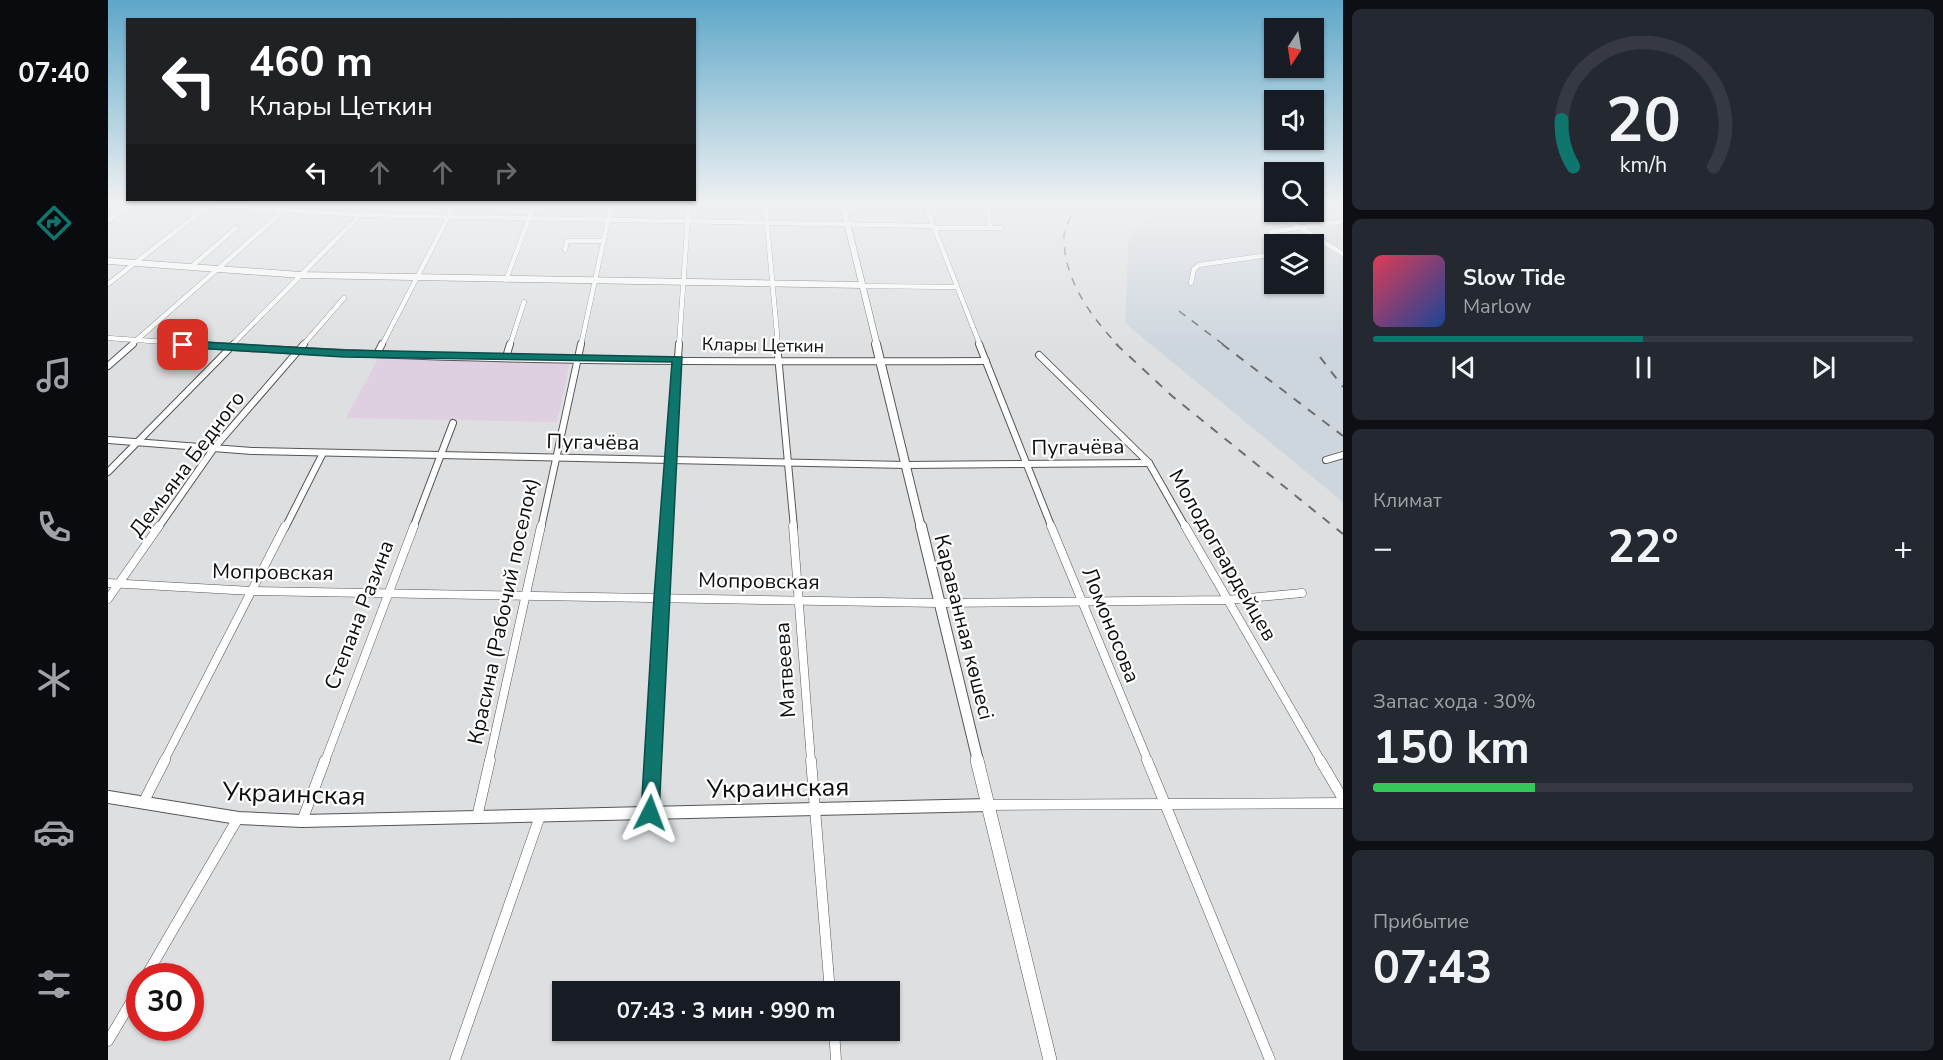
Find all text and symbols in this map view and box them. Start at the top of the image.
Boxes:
north arrow [1264,18,1324,78]
map controls [1264,18,1324,294]
text: 460 m [249,34,373,91]
icon: left [150,42,228,120]
text: 07:40 [18,55,90,92]
text: 20 [1606,78,1680,163]
text: Клары Цеткин [249,88,433,125]
button: sound [1264,90,1324,150]
text: km/h [1619,150,1667,180]
icon: left [300,156,333,189]
icon: ahead [363,156,396,189]
icon: ahead [426,156,459,189]
icon: right [489,156,522,189]
button: search [1264,162,1324,222]
icon: directions [33,202,75,244]
button: layers [1264,234,1324,294]
text: Slow Tide [1463,263,1565,293]
text: Marlow [1463,293,1531,320]
pin [157,319,208,370]
icon: arrive [166,328,199,361]
street label: Клары Цеткин [702,332,824,358]
icon: previous [1447,351,1480,384]
icon: pause [1627,351,1660,384]
icon: next [1807,351,1840,384]
icon: music [33,354,75,396]
street label: Демьяна Бедного [123,385,251,543]
street label: Пугачёва [546,427,640,457]
street label: Пугачёва [1031,432,1125,462]
street label: Молодогвардейцев [1162,464,1284,646]
street label: Красина (Рабочий поселок) [461,475,545,747]
text: Климат [1373,487,1442,514]
icon: phone [33,506,75,548]
text: 22° [1607,517,1679,578]
text: − [1373,526,1393,571]
text: + [1893,526,1913,571]
street label: Караванная көшесі [927,531,1001,723]
street label: Степана Разина [318,536,400,694]
street label: Мопровская [212,557,334,587]
street label: Ломоносова [1075,563,1147,687]
street label: Мопровская [698,566,820,596]
street label: Матвеева [768,621,802,719]
icon: climate [33,659,75,701]
text: Запас хода · 30% [1373,688,1536,715]
text: 150 km [1373,718,1530,779]
street label: Украинская [705,769,850,807]
street label: Украинская [221,774,366,814]
position arrow [618,781,682,845]
icon: car [33,811,75,853]
text: Прибытие [1373,908,1469,935]
text: 07:43 [1373,938,1492,999]
icon: filters [33,963,75,1005]
speed limit sign: 30 [126,963,204,1041]
text: 07:43 · 3 мин · 990 m [617,996,835,1026]

